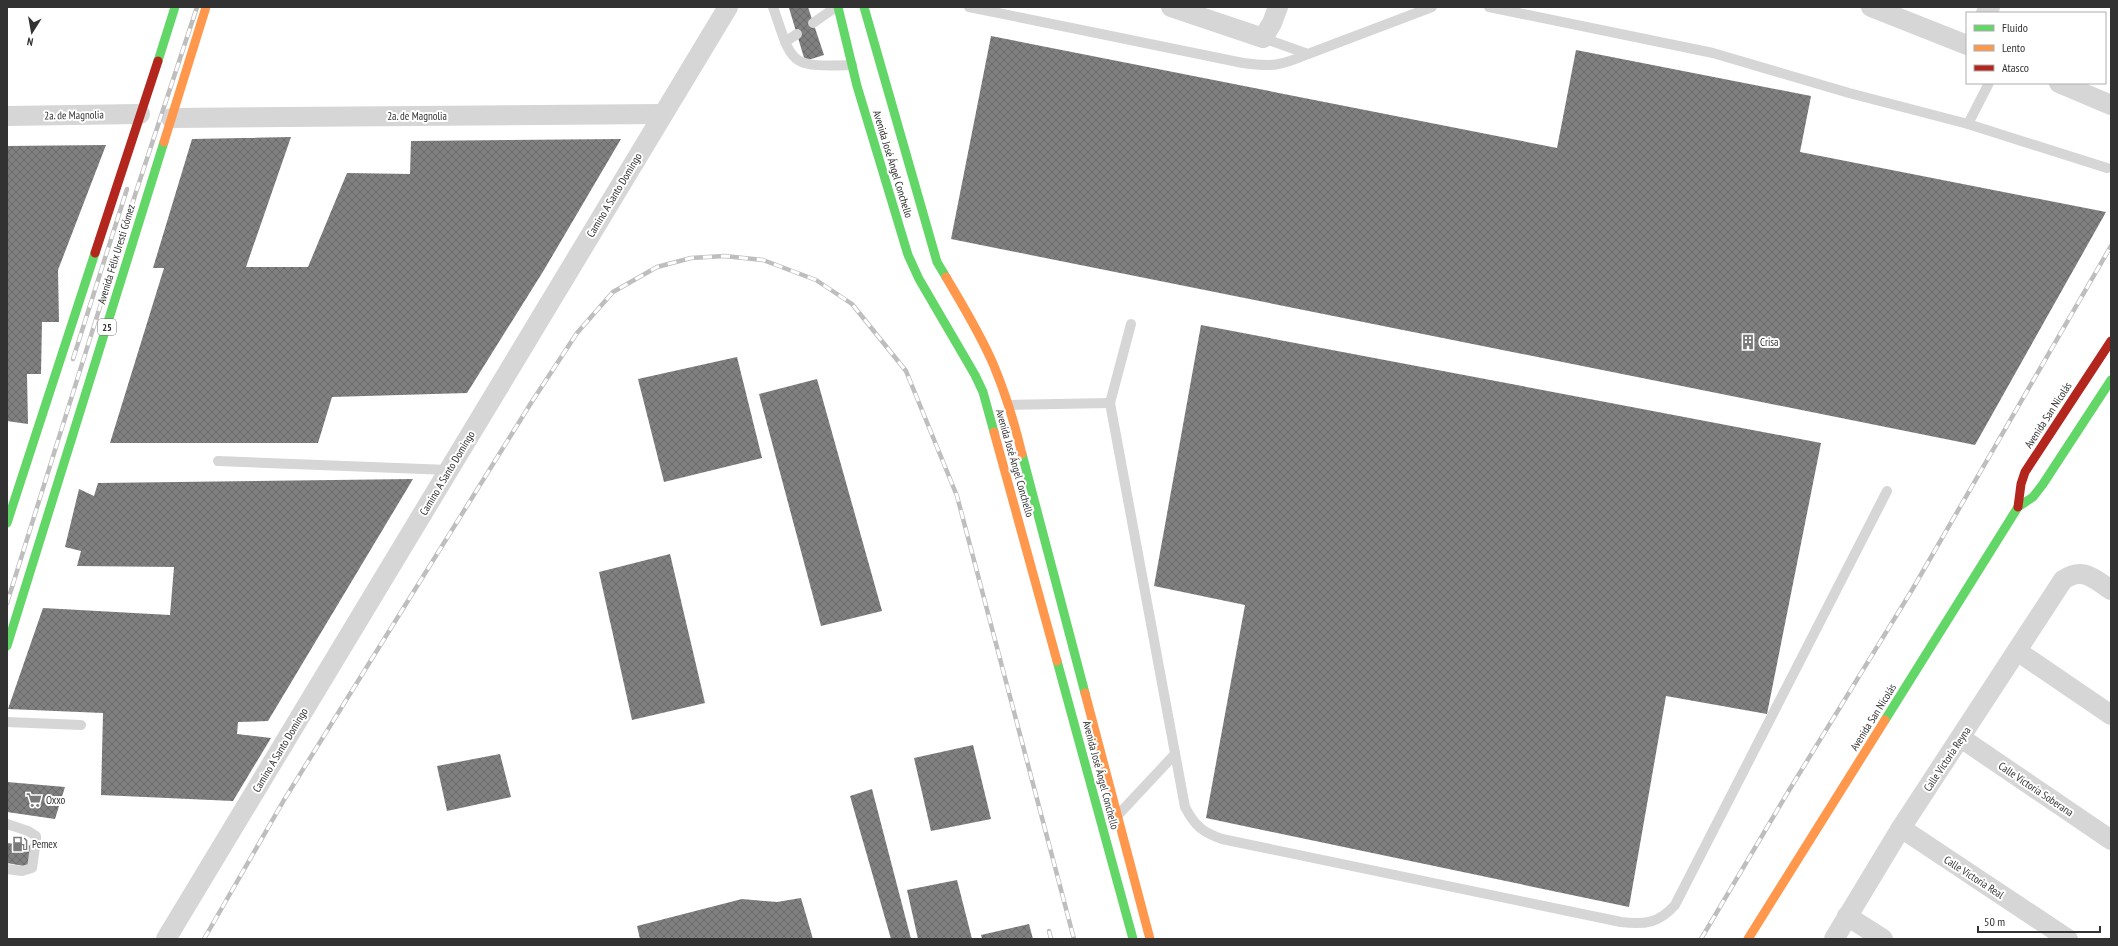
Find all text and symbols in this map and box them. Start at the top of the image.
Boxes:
north arrow [12,12,52,52]
legend [1966,12,2106,84]
text: Fluido [2002,20,2028,35]
text: N [26,34,34,49]
text: Lento [2002,40,2025,55]
text: Atasco [2002,60,2029,75]
street label: 2a. de Magnolia [44,107,104,123]
street label: Avenida José Ángel Conchello [870,108,916,220]
street label: 2a. de Magnolia [387,109,447,123]
street label: Camino A Santo Domingo [583,150,645,240]
street label: Avenida Félix Uresti Gómez [94,202,138,306]
road number: 25 [98,319,116,335]
building icon: Crisa [1739,333,1757,351]
place label: Crisa [1760,335,1778,349]
street label: Avenida San Nicolás [2021,379,2075,451]
street label: Avenida José Ángel Conchello [993,407,1037,519]
street label: Camino A Santo Domingo [416,428,478,518]
street label: Avenida San Nicolás [1847,681,1899,753]
street label: Camino A Santo Domingo [249,705,311,795]
street label: Avenida José Ángel Conchello [1080,719,1122,831]
street label: Calle Victoria Reyna [1920,724,1974,794]
street label: Calle Victoria Soberana [1996,759,2076,819]
supermarket icon: Oxxo [25,791,43,809]
place label: Oxxo [46,793,65,807]
fuel station icon: Pemex [11,835,29,853]
place label: Pemex [32,837,58,851]
street label: Calle Victoria Real [1941,852,2007,902]
scale bar [1978,908,2100,934]
text: 50 m [1984,914,2005,929]

